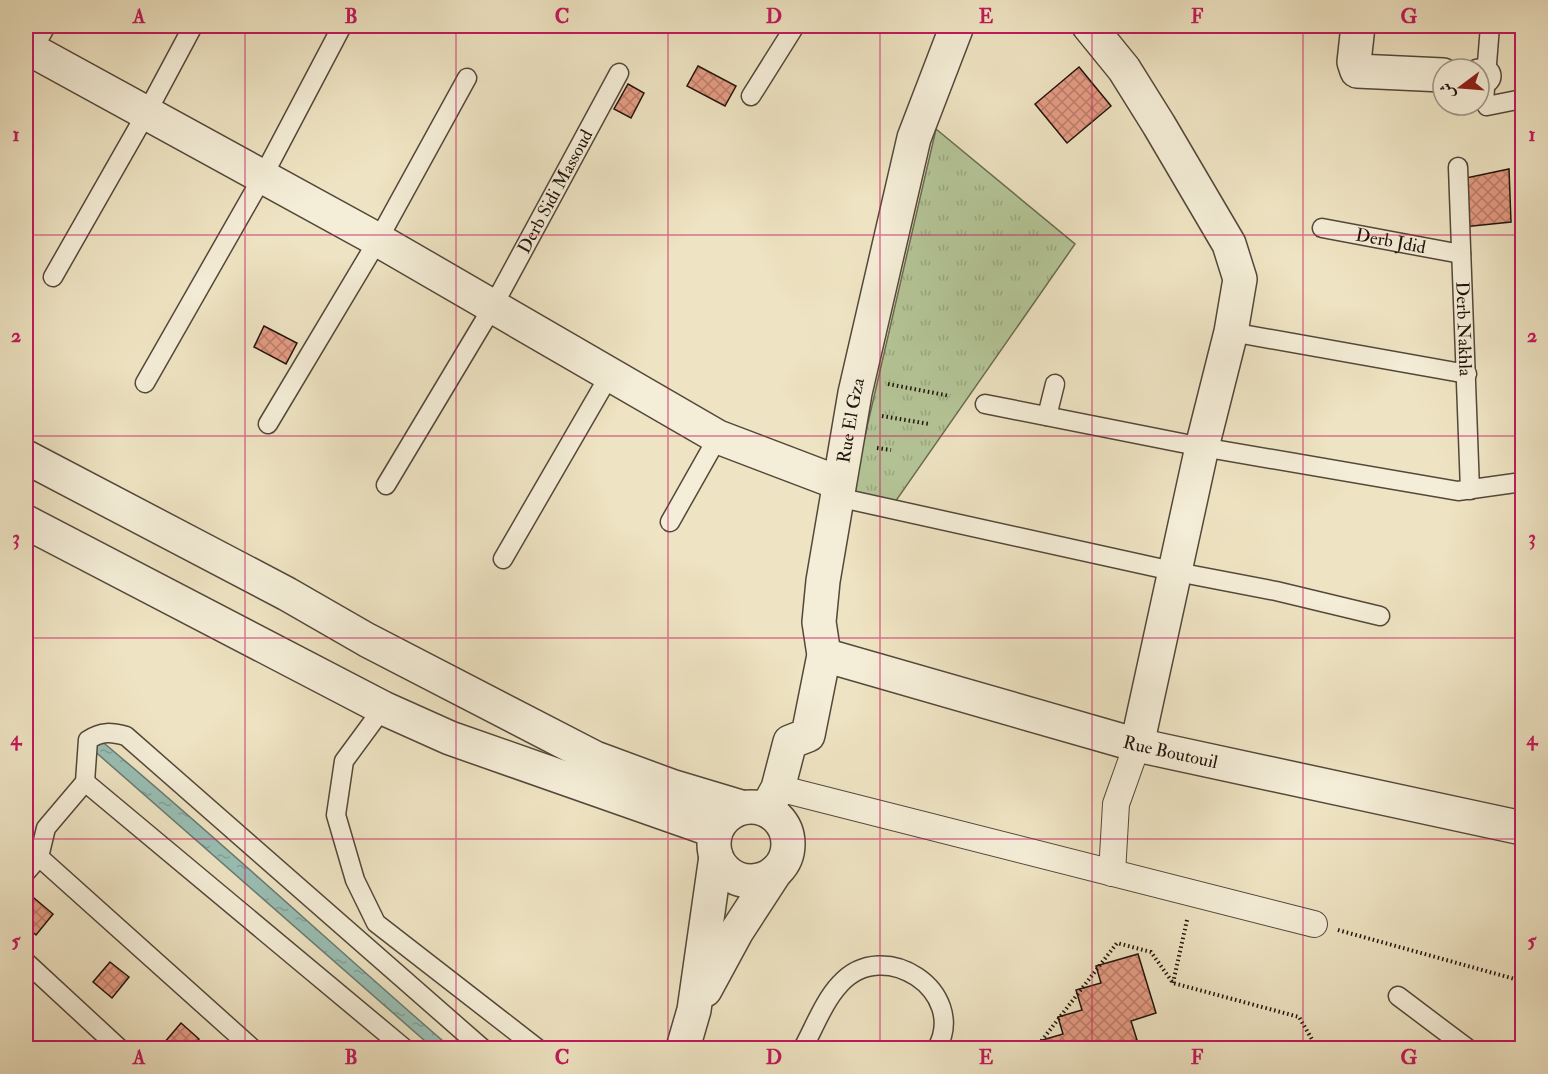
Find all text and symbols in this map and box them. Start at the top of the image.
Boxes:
text: A [132,4,146,29]
text: B [344,4,358,29]
text: C [555,4,569,29]
text: D [766,4,782,29]
text: E [979,4,994,29]
text: F [1191,4,1204,29]
text: G [1401,4,1418,29]
north arrow [1431,57,1491,117]
text: ش [1436,80,1459,101]
text: 1 [12,122,20,147]
text: 1 [1528,122,1536,147]
street label: Derb Sidi Massoud [512,125,598,257]
street label: Derb Jdid [1354,223,1428,259]
street label: Derb Nakhla [1451,281,1477,377]
text: 2 [11,323,21,348]
text: 2 [1527,323,1537,348]
street label: Rue El Gza [832,375,870,465]
text: 3 [12,525,20,550]
text: 3 [1528,525,1536,550]
text: 4 [10,726,23,751]
text: 4 [1526,726,1539,751]
street label: Rue Boutouil [1121,730,1220,774]
text: 5 [12,928,22,953]
text: 5 [1528,928,1538,953]
text: A [132,1045,146,1070]
text: B [344,1045,358,1070]
text: C [555,1045,569,1070]
text: D [766,1045,782,1070]
text: E [979,1045,994,1070]
text: F [1191,1045,1204,1070]
text: G [1401,1045,1418,1070]

